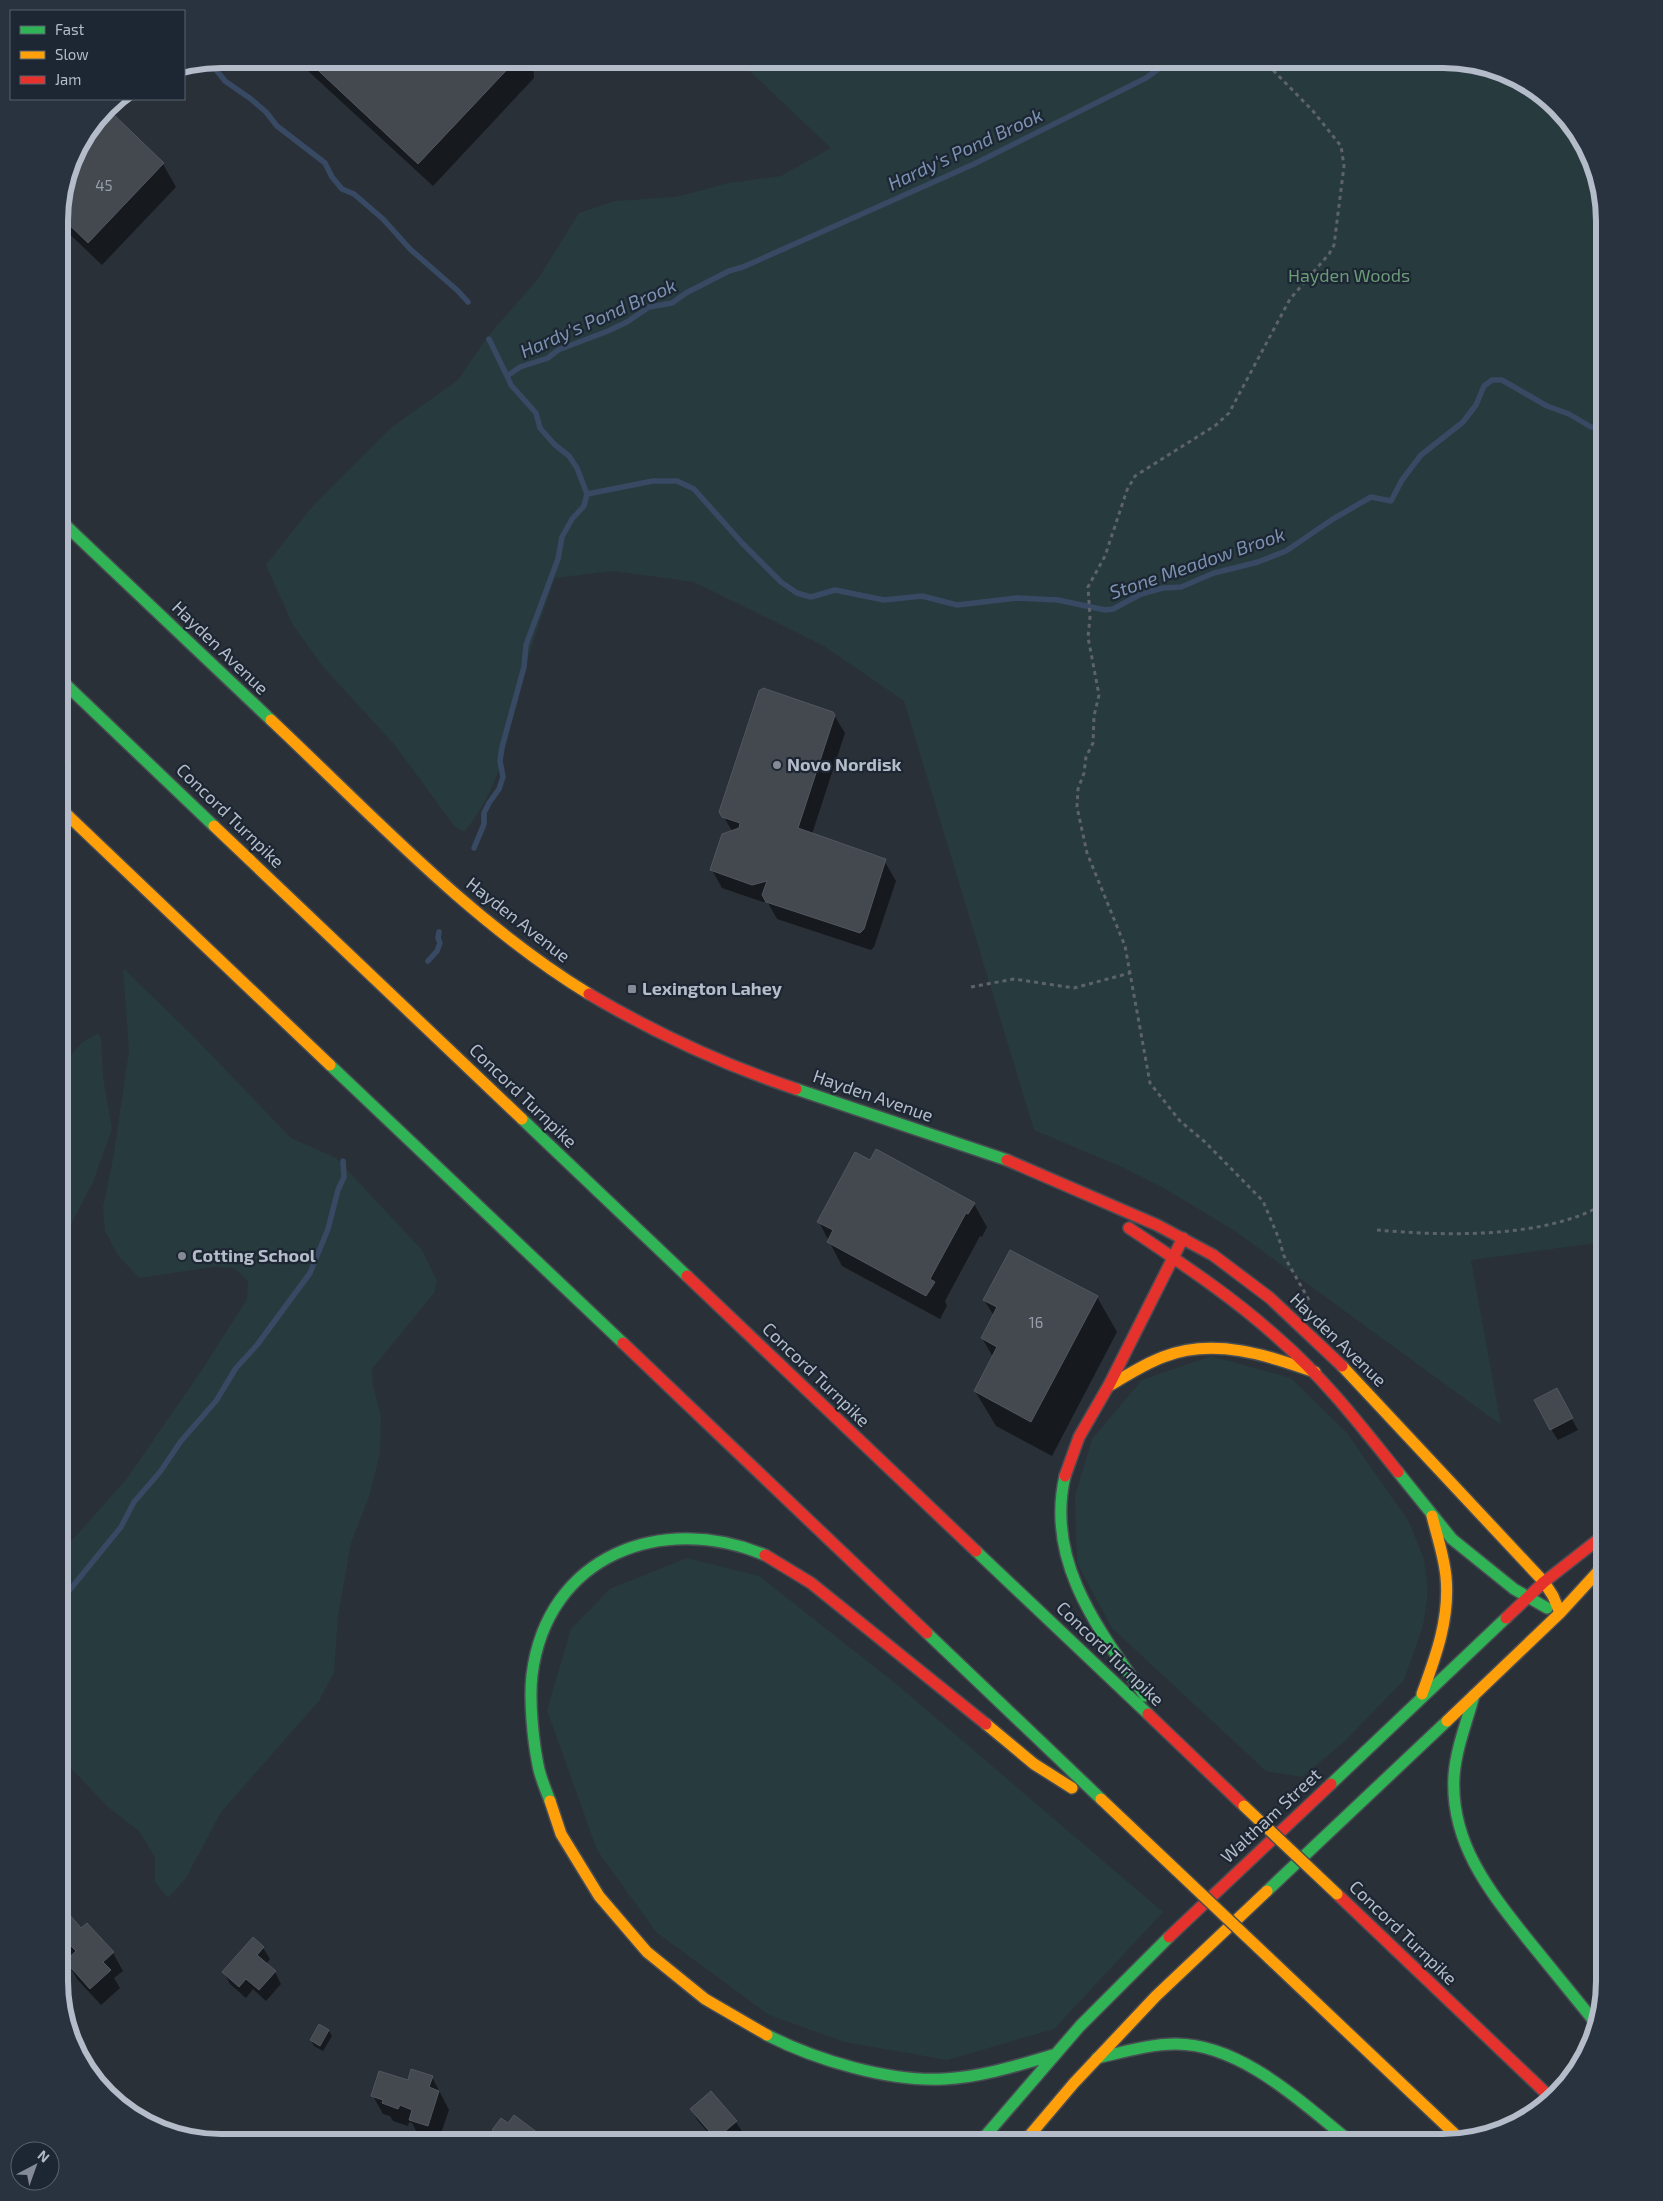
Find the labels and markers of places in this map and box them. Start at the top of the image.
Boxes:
place label: Novo Nordisk [787,753,902,775]
marker: Novo Nordisk [771,759,783,771]
place label: Lexington Lahey [642,977,783,999]
marker: Lexington Lahey [626,983,638,995]
place label: Cotting School [192,1244,316,1266]
marker: Cotting School [176,1250,188,1262]

